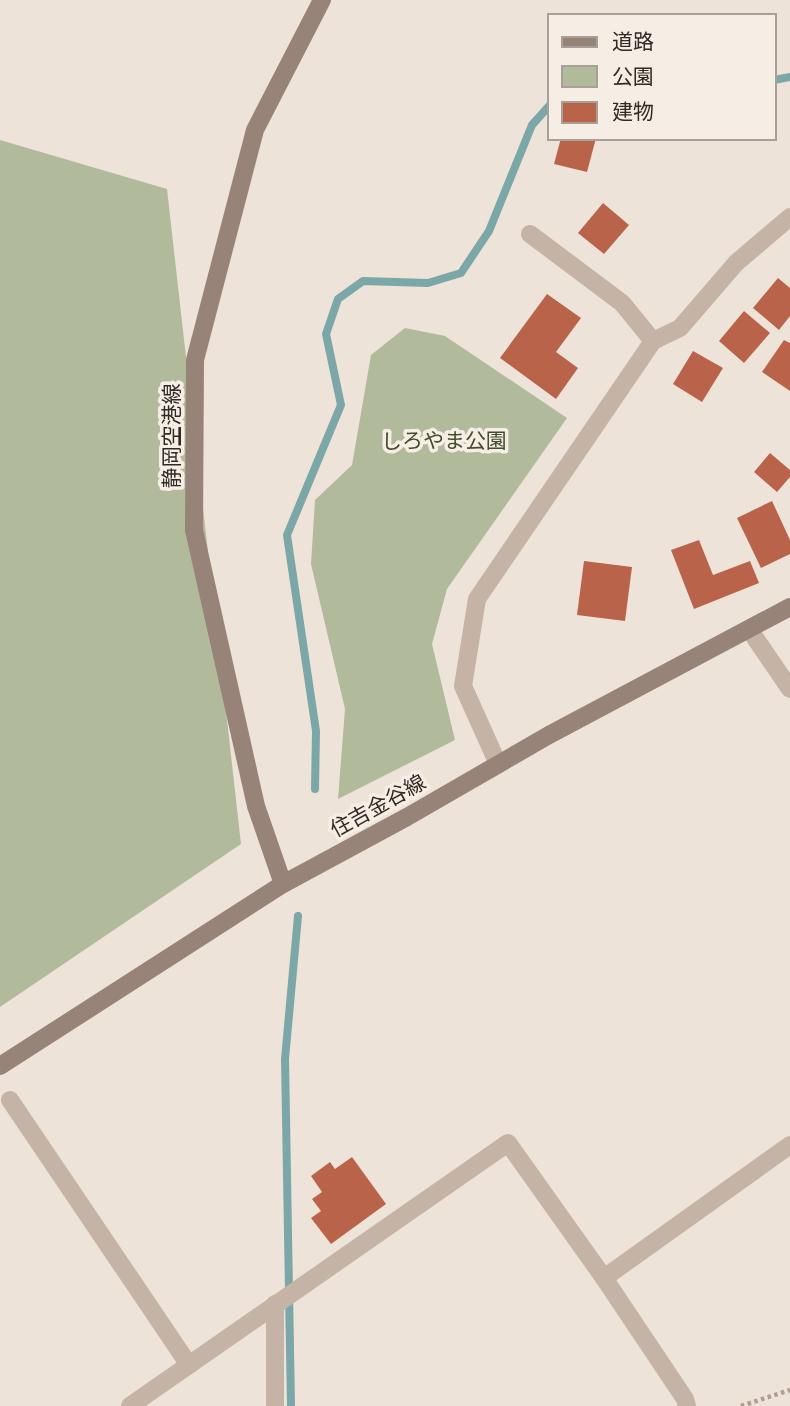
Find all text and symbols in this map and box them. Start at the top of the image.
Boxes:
legend [548,14,776,140]
text: 道路 [612,27,654,57]
text: 公園 [612,62,654,92]
text: 建物 [612,97,654,127]
street label: 静岡空港線 [157,384,187,489]
park label: しろやま公園 [381,426,507,456]
street label: 住吉金谷線 [325,767,431,845]

